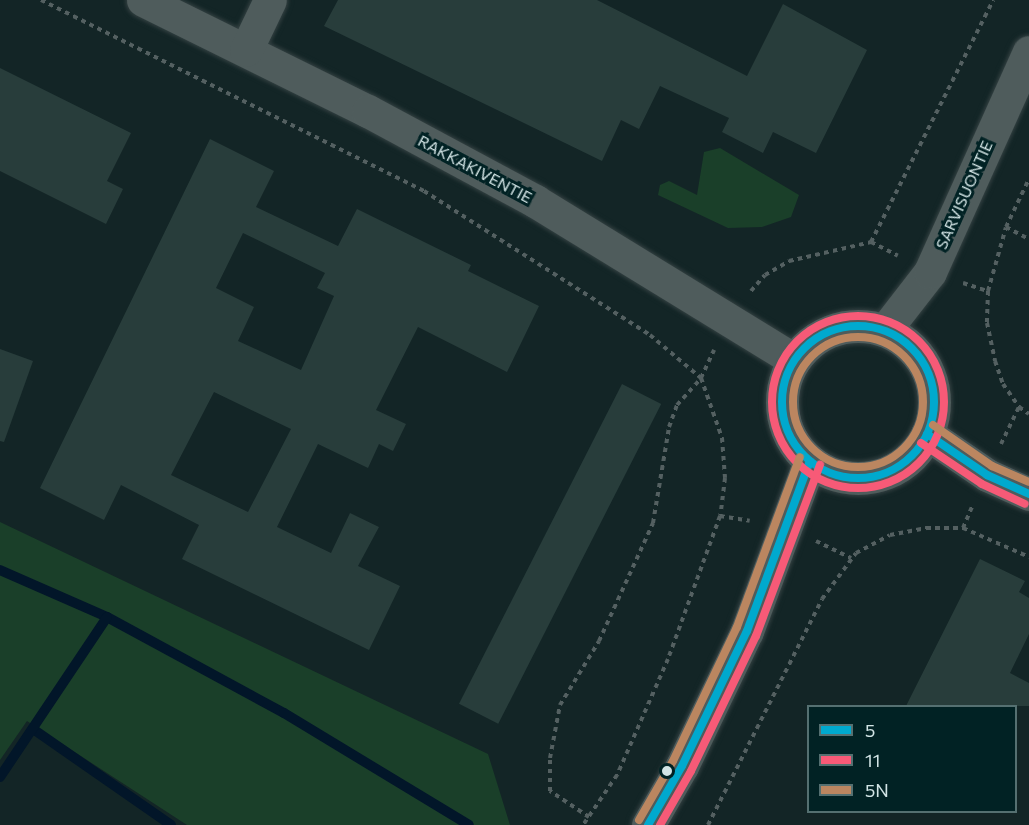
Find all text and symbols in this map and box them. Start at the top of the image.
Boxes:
street label: RAKKAKIVENTIE [415,131,535,207]
street label: SARVISUONTIE [931,138,997,252]
legend [807,705,1017,813]
text: 5 [865,719,875,741]
text: 11 [865,749,880,771]
unlabelled marker [661,765,673,777]
text: 5N [865,779,889,801]

